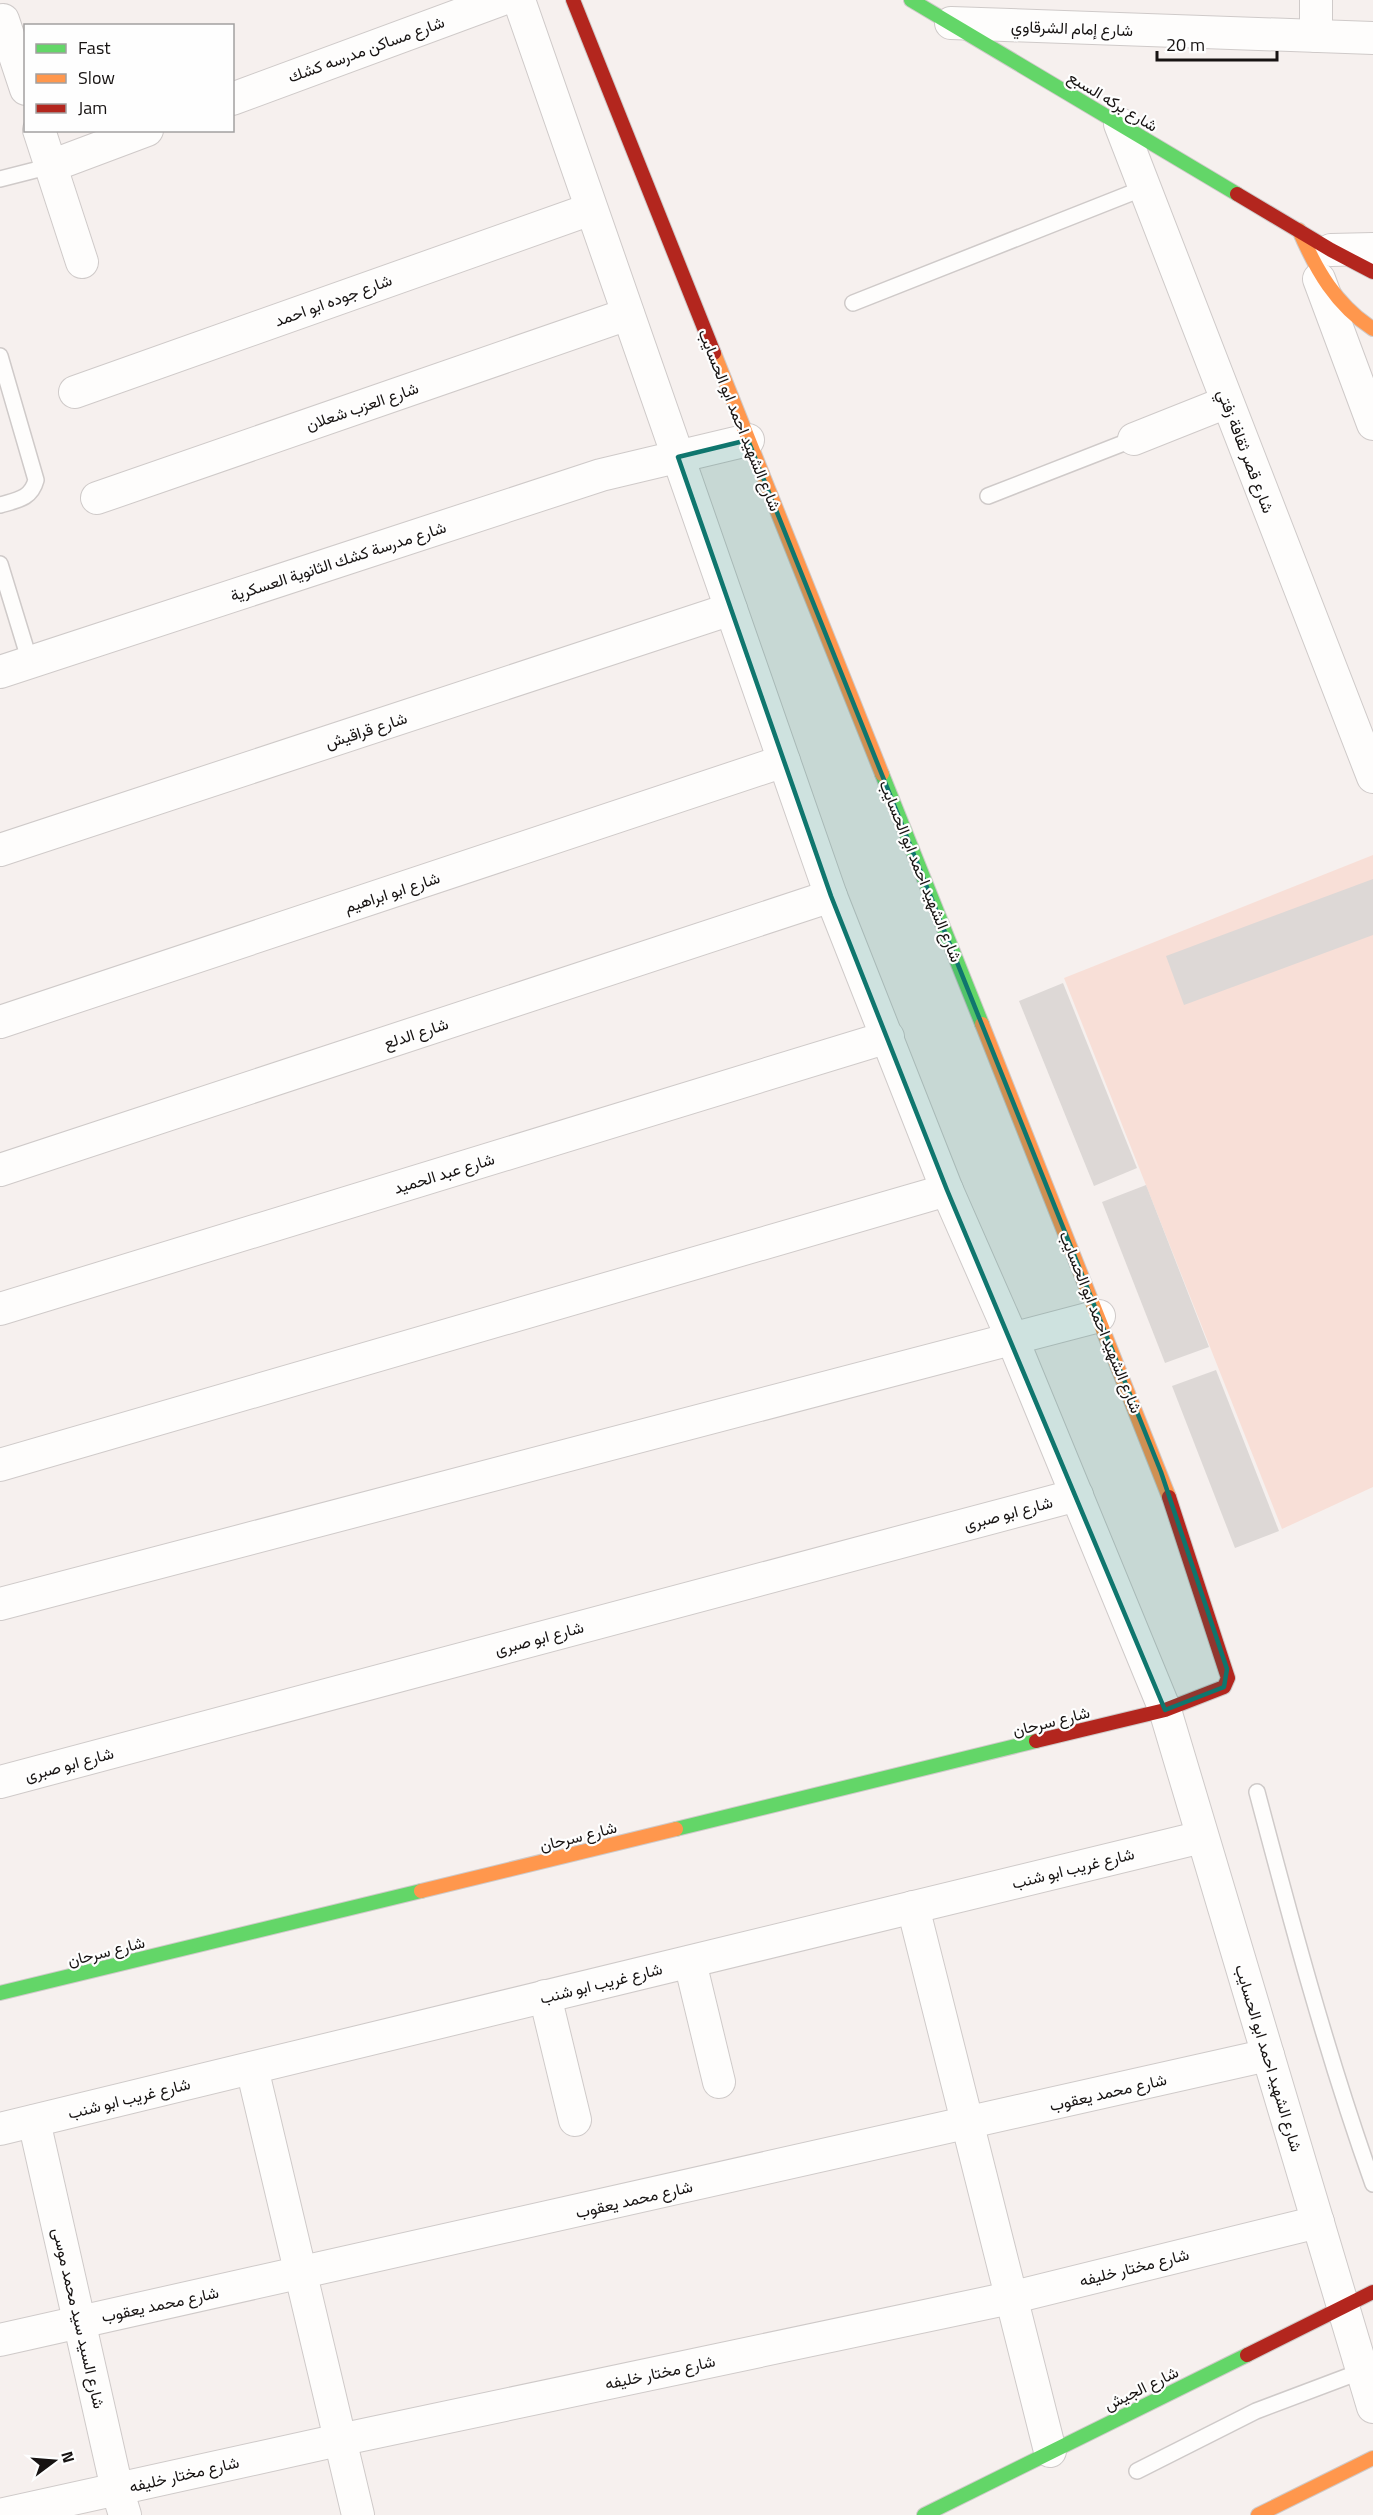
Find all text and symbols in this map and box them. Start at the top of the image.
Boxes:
street label: شارع مساكن مدرسه كشك [284,10,448,88]
street label: شارع إمام الشرقاوي [1011,14,1133,44]
legend [24,24,234,132]
scale bar [1157,24,1277,62]
text: 20 m [1166,31,1205,58]
text: Fast [78,34,111,61]
text: Slow [78,64,115,91]
street label: شارع بركه السبع [1064,65,1162,137]
text: Jam [78,94,107,121]
street label: شارع جوده ابو احمد [271,268,395,332]
street label: شارع الشهيد احمد ابو الحسايب [692,325,788,515]
street label: شارع العزب شعلان [302,375,422,437]
street label: شارع قصر ثقافة زفتي [1209,386,1281,517]
street label: شارع مدرسة كشك الثانوية العسكرية [227,515,449,607]
street label: شارع قراقيش [322,705,410,755]
street label: شارع الشهيد احمد ابو الحسايب [873,776,969,966]
street label: شارع ابو ابراهيم [341,865,443,919]
street label: شارع الدلع [381,1011,451,1055]
street label: شارع عبد الحميد [391,1146,497,1200]
street label: شارع الشهيد احمد ابو الحسايب [1053,1227,1149,1417]
street label: شارع ابو صبرى [961,1490,1055,1536]
street label: شارع ابو صبرى [492,1615,586,1661]
street label: شارع سرحان [1010,1700,1092,1742]
street label: شارع ابو صبرى [22,1741,116,1787]
street label: شارع سرحان [537,1815,619,1857]
street label: شارع غريب ابو شنب [1009,1841,1137,1895]
street label: شارع سرحان [65,1930,147,1972]
street label: شارع غريب ابو شنب [537,1956,665,2010]
street label: شارع الشهيد احمد ابو الحسايب [1229,1961,1309,2155]
street label: شارع محمد يعقوب [1047,2067,1169,2117]
street label: شارع غريب ابو شنب [65,2071,193,2125]
street label: شارع محمد يعقوب [573,2174,695,2224]
street label: شارع السيد سيد محمد موسى [46,2225,112,2411]
street label: شارع مختار خليفه [1077,2242,1191,2292]
street label: شارع محمد يعقوب [99,2280,221,2328]
street label: شارع مختار خليفه [603,2349,717,2395]
street label: شارع الجيش [1100,2360,1182,2416]
north arrow [24,2431,84,2491]
text: N [55,2448,81,2466]
street label: شارع مختار خليفه [127,2450,241,2498]

